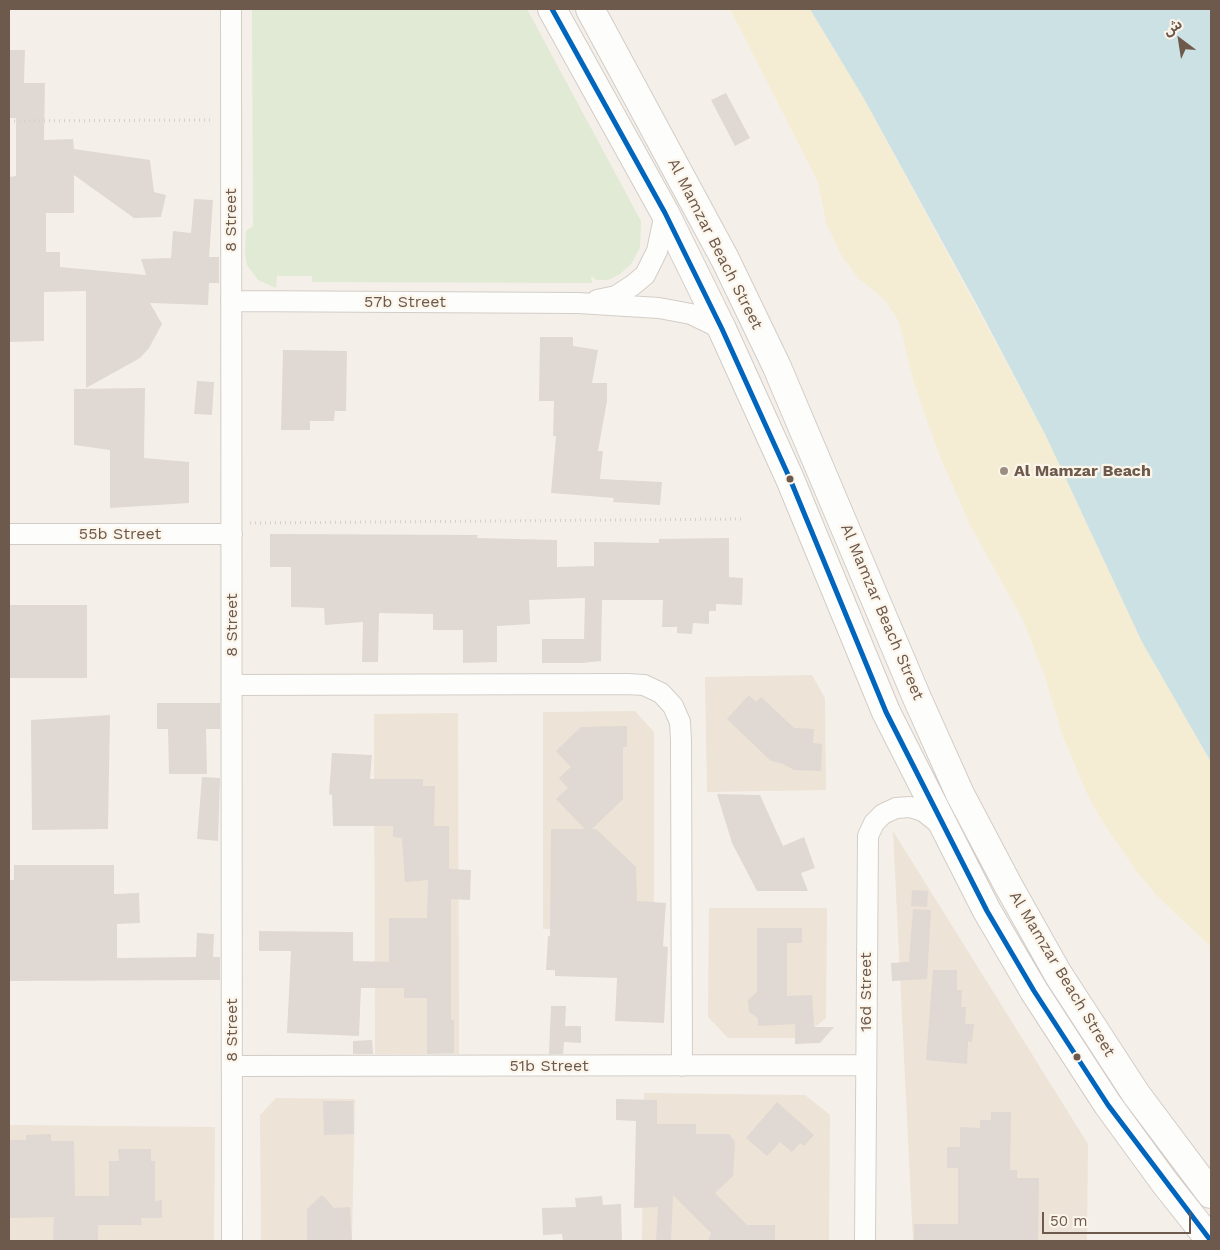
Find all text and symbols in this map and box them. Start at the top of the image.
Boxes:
north arrow [1155,15,1205,65]
text: ش [1160,15,1185,39]
street label: Al Mamzar Beach Street [663,155,767,333]
street label: 8 Street [221,188,241,252]
street label: 57b Street [364,292,446,312]
place label: Al Mamzar Beach [1014,461,1151,481]
marker: Al Mamzar Beach [998,465,1010,477]
unlabelled marker [785,474,795,484]
street label: Al Mamzar Beach Street [836,521,928,703]
street label: 55b Street [79,524,161,544]
street label: 8 Street [222,593,242,657]
street label: Al Mamzar Beach Street [1005,888,1119,1060]
street label: 16d Street [856,952,876,1032]
street label: 8 Street [222,998,242,1062]
unlabelled marker [1072,1052,1082,1062]
street label: 51b Street [509,1056,589,1076]
scale bar [1045,1202,1194,1234]
text: 50 m [1050,1212,1087,1230]

